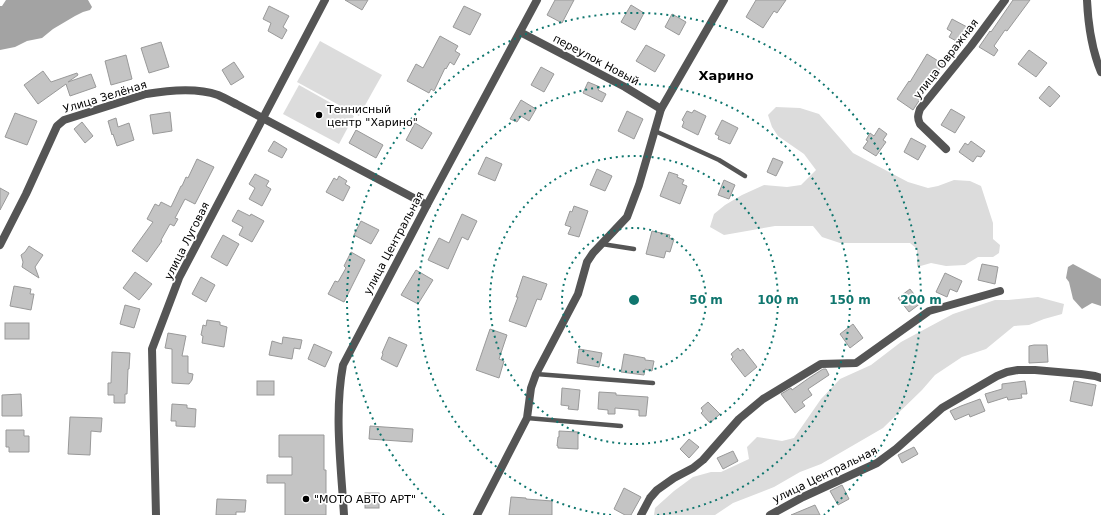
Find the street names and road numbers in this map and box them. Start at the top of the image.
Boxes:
street label: улица Овражная [911,16,981,102]
street label: переулок Новый [551,32,641,88]
street label: Улица Зелёная [62,78,148,116]
street label: улица Центральная [361,189,427,297]
street label: улица Луговая [162,200,212,282]
street label: улица Центральная [770,444,880,506]

